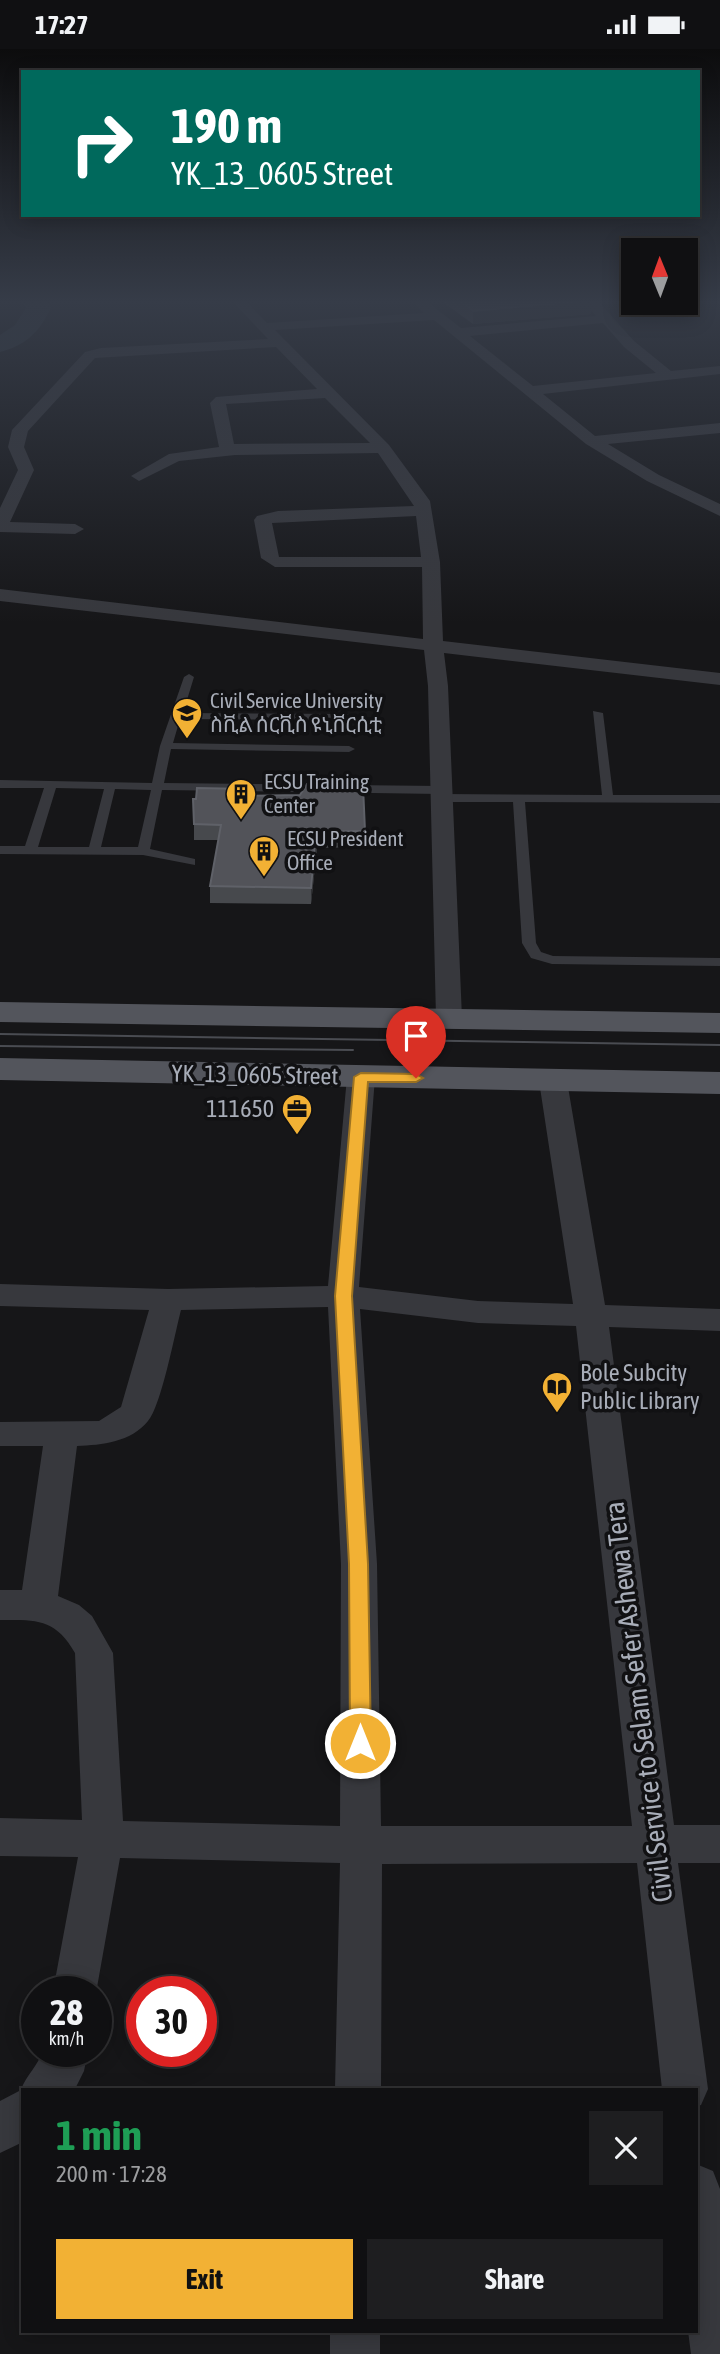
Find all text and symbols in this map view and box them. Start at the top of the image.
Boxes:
text: 17:27 [35,10,89,40]
text: 190 m [171,97,282,153]
icon: right [56,98,147,189]
text: YK_13_0605 Street [171,155,393,192]
north arrow [621,238,698,315]
map controls [621,238,698,315]
place label: Civil Service University ስቪል ሰርቪስ ዩኒቨርሲቲ [210,688,383,736]
school or university icon: Civil Service University ስቪል ሰርቪስ ዩኒቨርሲቲ [170,696,204,740]
place label: ECSU Training Center [264,769,369,817]
building icon: ECSU Training Center [224,777,258,821]
place label: ECSU President Office [287,826,403,874]
building icon: ECSU President Office [247,834,281,878]
pin [386,1006,446,1078]
icon: arrive [397,1017,435,1055]
street label: YK_13_0605 Street [171,1060,339,1089]
office icon: 111650 [280,1092,314,1136]
place label: 111650 [206,1095,274,1122]
place label: Bole Subcity Public Library [580,1359,700,1414]
library icon: Bole Subcity Public Library [540,1370,574,1414]
street label: Civil Service to Selam Sefer Ashewa Tera [598,1500,678,1904]
position arrow [323,1706,397,1780]
speed limit sign: 30 [126,1976,217,2067]
text: 28 [50,1992,83,2032]
text: km/h [49,2028,84,2049]
text: 1 min [56,2111,142,2159]
button: close [589,2111,663,2185]
text: 200 m · 17:28 [56,2161,167,2187]
button: Exit [56,2239,353,2319]
button: Share [367,2239,663,2319]

